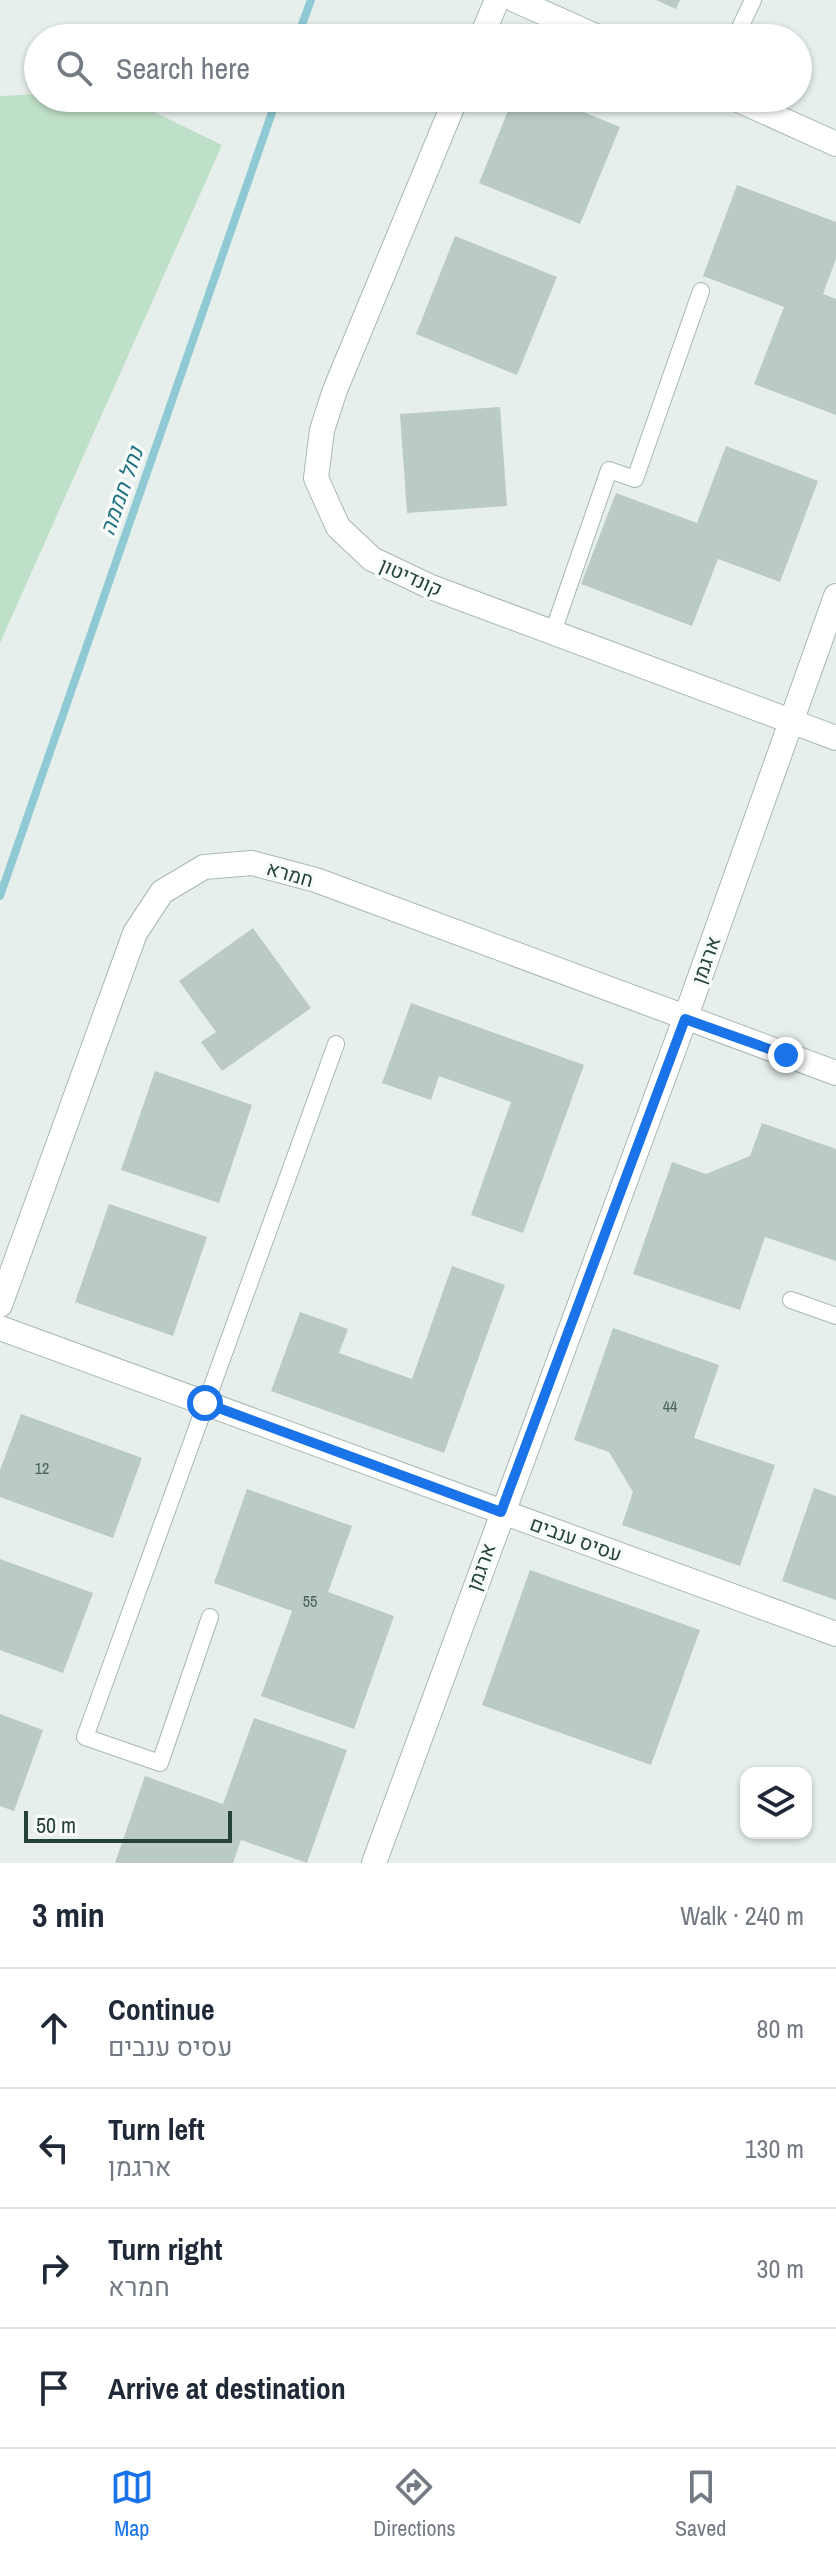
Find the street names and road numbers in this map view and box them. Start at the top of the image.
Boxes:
street label: קונדיטון [376,551,447,602]
street label: חמרא [264,854,317,893]
street label: ארגמן [684,932,727,987]
street label: עסיס ענבים [527,1509,626,1568]
street label: ארגמן [459,1539,502,1594]

